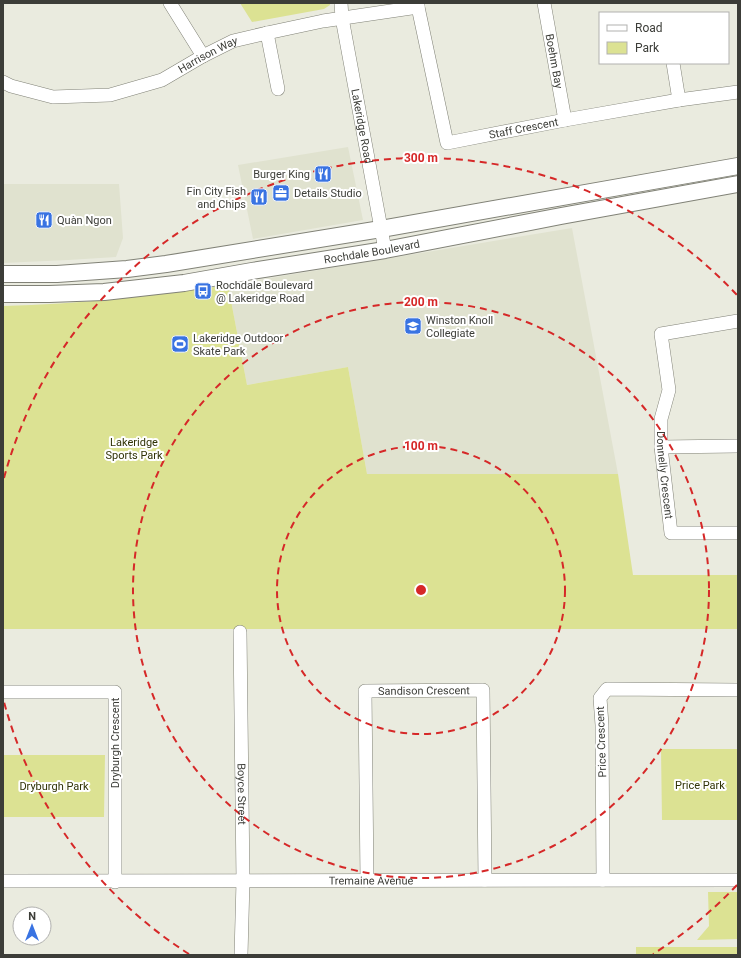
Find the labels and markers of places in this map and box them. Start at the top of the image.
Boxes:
restaurant icon: Burger King [313,164,333,184]
place label: Burger King [253,168,310,181]
office icon: Details Studio [271,183,291,203]
place label: Fin City Fish and Chips [187,185,246,211]
restaurant icon: Fin City Fish and Chips [249,187,269,207]
place label: Details Studio [294,187,362,200]
restaurant icon: Quàn Ngon [34,210,54,230]
place label: Quàn Ngon [57,214,112,227]
place label: Rochdale Boulevard @ Lakeridge Road [216,279,313,305]
bus stop icon: Rochdale Boulevard @ Lakeridge Road [193,281,213,301]
place label: Winston Knoll Collegiate [426,314,493,340]
school or university icon: Winston Knoll Collegiate [403,316,423,336]
place label: Lakeridge Outdoor Skate Park [193,332,284,358]
sports icon: Lakeridge Outdoor Skate Park [170,334,190,354]
centre of rings [414,583,428,597]

